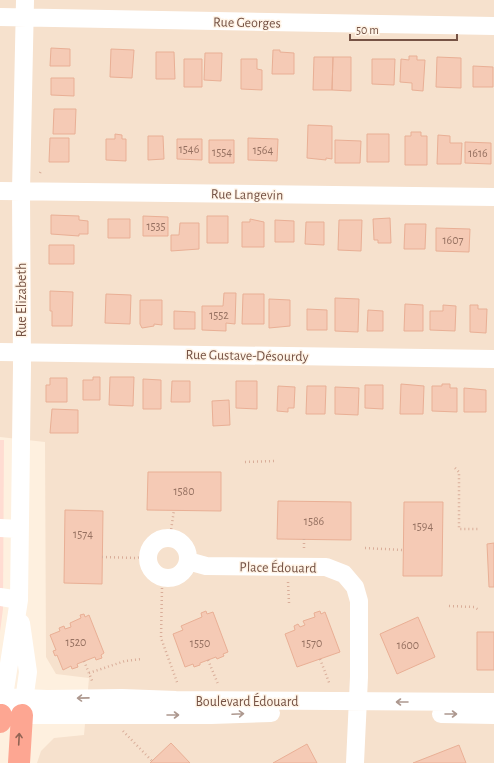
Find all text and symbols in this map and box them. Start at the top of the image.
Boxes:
street label: Rue Georges [213,15,281,31]
scale bar [350,16,457,42]
text: 50 m [356,24,379,36]
house number: 1546 [179,143,200,155]
house number: 1564 [253,144,274,156]
house number: 1554 [212,146,232,158]
house number: 1616 [468,147,488,159]
street label: Rue Langevin [211,187,283,203]
house number: 1535 [146,220,166,232]
house number: 1607 [442,234,464,246]
street label: Rue Elizabeth [15,263,29,337]
house number: 1552 [209,309,229,321]
street label: Rue Gustave-Désourdy [185,348,309,364]
house number: 1580 [173,485,195,497]
house number: 1586 [304,515,325,527]
house number: 1594 [413,520,434,532]
house number: 1574 [73,528,93,540]
street label: Place Édouard [239,557,317,576]
house number: 1520 [66,636,86,648]
house number: 1550 [190,637,210,649]
house number: 1570 [302,637,322,649]
house number: 1600 [397,639,419,651]
street label: Boulevard Édouard [195,692,299,709]
one-way arrow [77,694,90,702]
one-way arrow [396,698,409,706]
one-way arrow [231,710,244,718]
one-way arrow [444,710,457,718]
one-way arrow [166,711,179,719]
one-way arrow [16,733,23,746]

